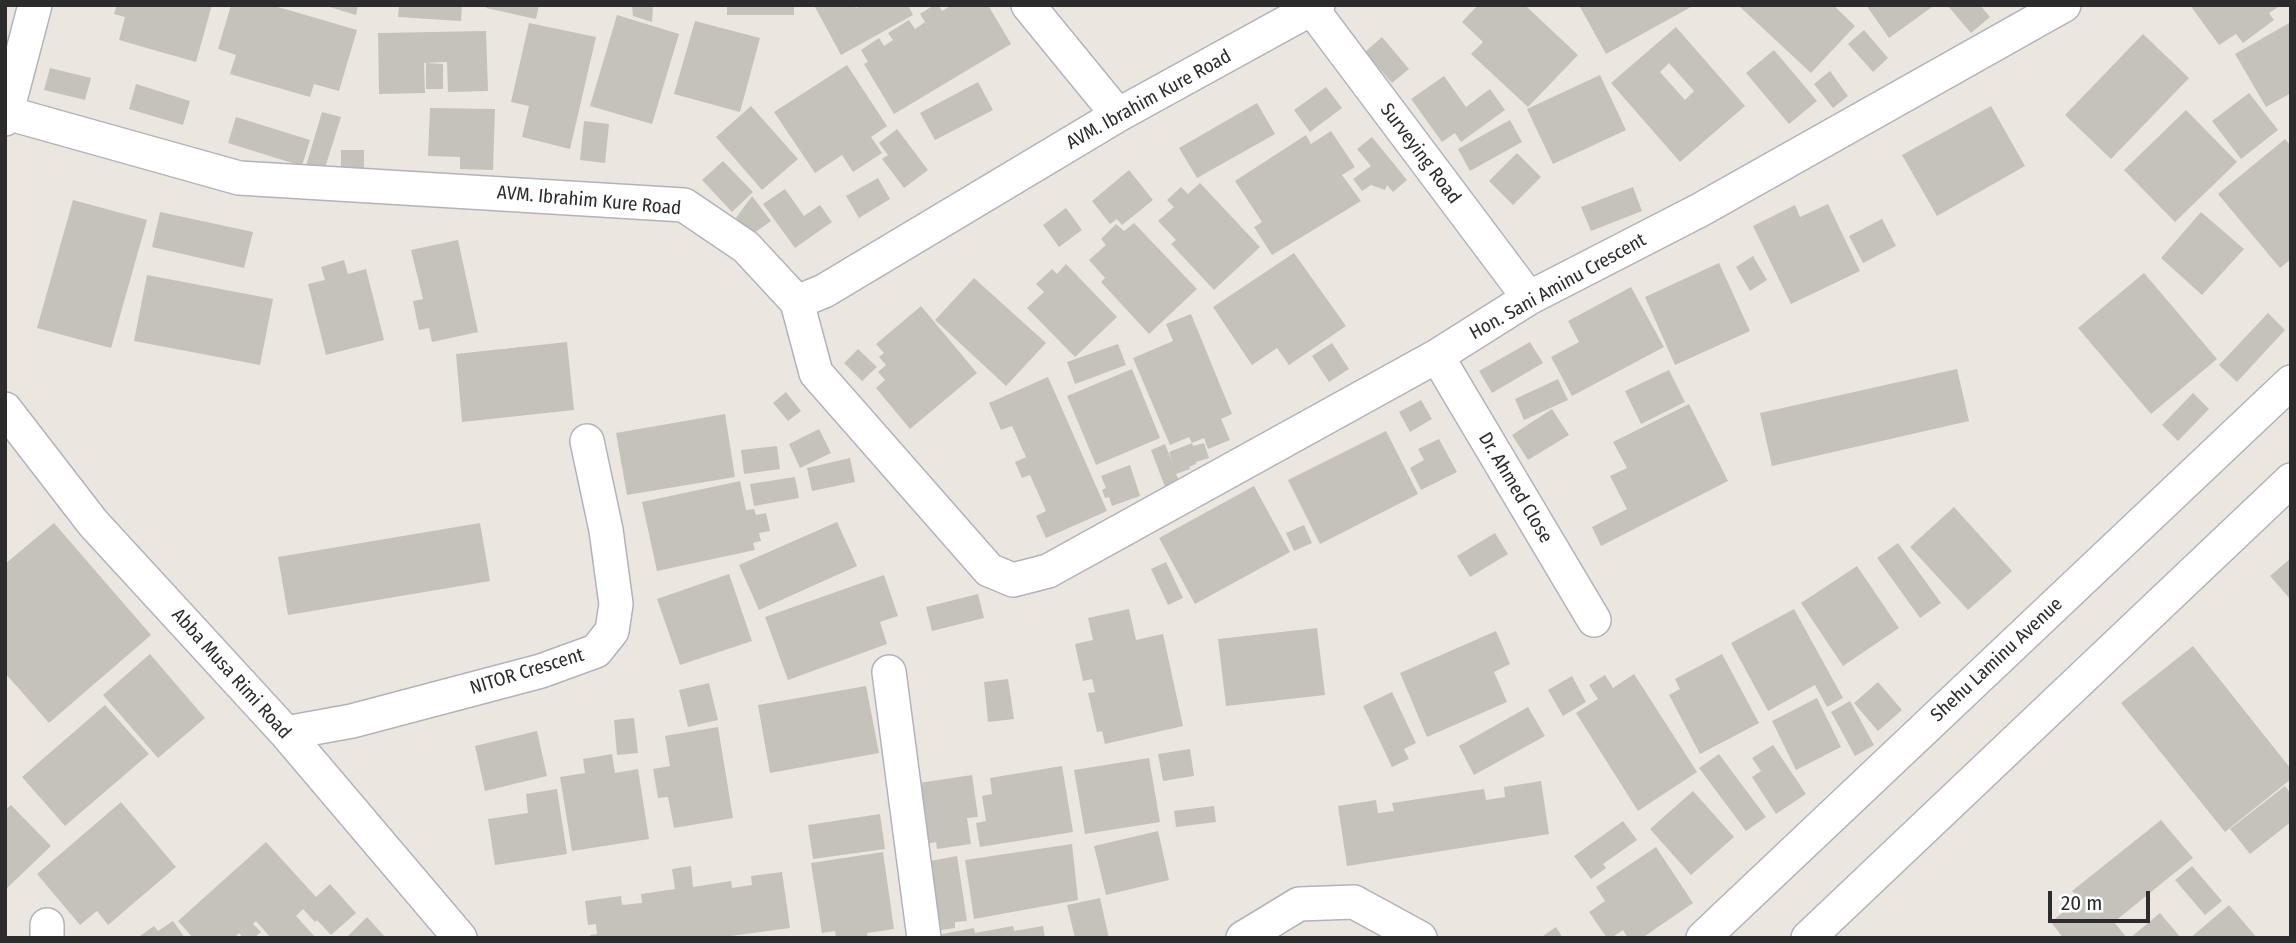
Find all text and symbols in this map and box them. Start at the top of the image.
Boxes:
street label: AVM. Ibrahim Kure Road [1063,45,1235,155]
street label: Surveying Road [1375,99,1465,209]
street label: AVM. Ibrahim Kure Road [496,182,682,220]
street label: Hon. Sani Aminu Crescent [1466,229,1650,345]
street label: Dr. Ahmed Close [1473,428,1557,548]
street label: Shehu Laminu Avenue [1926,593,2068,727]
street label: Abba Musa Rimi Road [167,604,295,744]
street label: NITOR Crescent [467,644,587,700]
scale bar [2051,876,2152,920]
text: 20 m [2061,890,2102,916]

